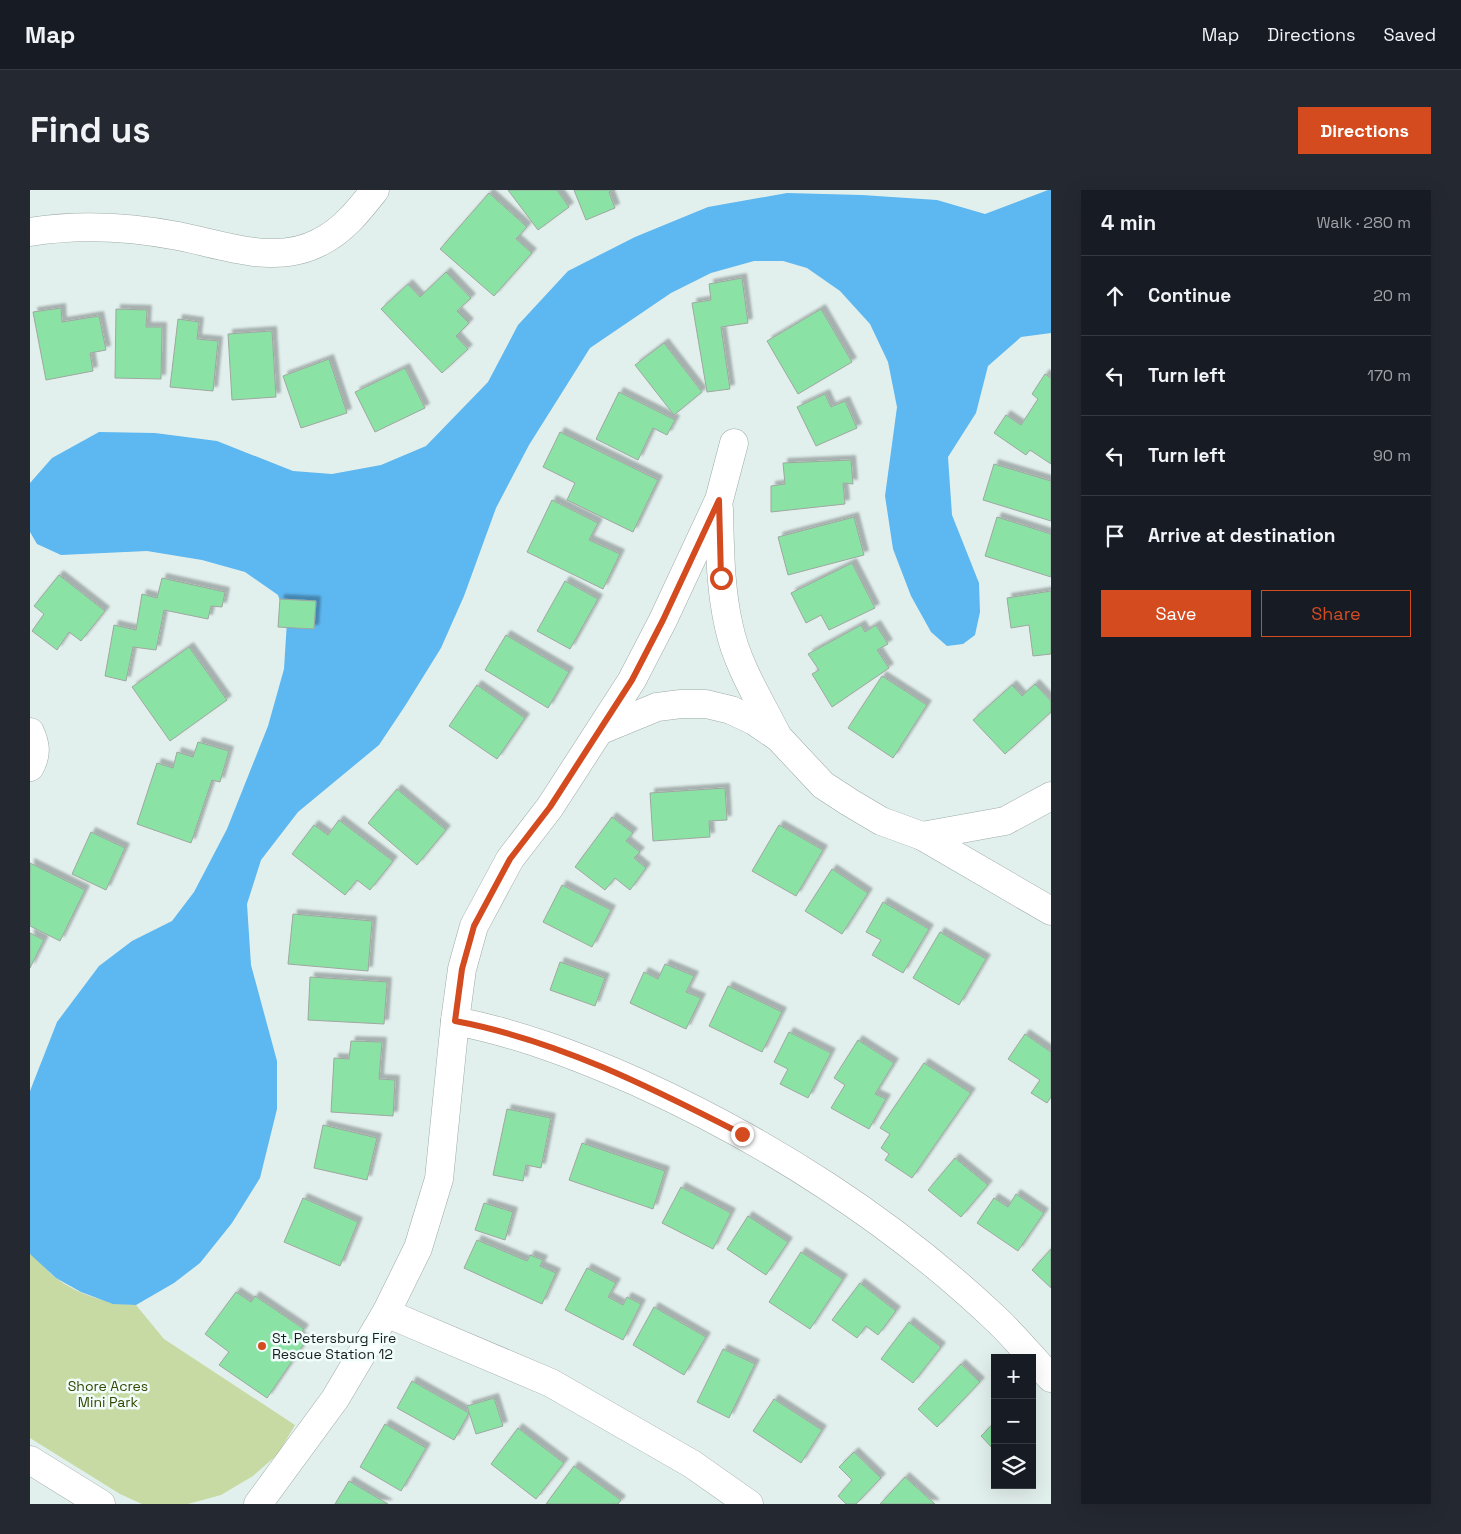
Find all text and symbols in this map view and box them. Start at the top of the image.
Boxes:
text: Map [25,19,75,50]
text: Map [1202,23,1239,46]
text: Directions [1267,23,1356,46]
text: Saved [1384,23,1436,46]
button: Directions [1298,107,1431,154]
text: Find us [30,108,151,152]
text: 4 min [1101,209,1156,236]
text: Walk · 280 m [1316,212,1411,233]
icon: ahead [1101,282,1129,310]
text: Continue [1148,283,1231,308]
text: 20 m [1373,285,1411,306]
icon: left [1101,362,1129,390]
text: Turn left [1148,363,1226,388]
text: 170 m [1367,365,1411,386]
icon: left [1101,442,1129,470]
text: Turn left [1148,443,1226,468]
text: 90 m [1373,445,1411,466]
icon: arrive [1101,522,1129,550]
text: Arrive at destination [1148,523,1336,548]
route start [710,567,733,590]
button: Save [1101,590,1251,637]
button: Share [1261,590,1411,637]
route end [731,1123,754,1146]
place label: St. Petersburg Fire Rescue Station 12 [272,1329,396,1363]
marker: St. Petersburg Fire Rescue Station 12 [256,1340,268,1352]
map controls [991,1354,1036,1489]
button: + [991,1354,1036,1399]
park label: Shore Acres Mini Park [68,1377,148,1411]
button: − [991,1399,1036,1444]
button: layers [991,1444,1036,1489]

